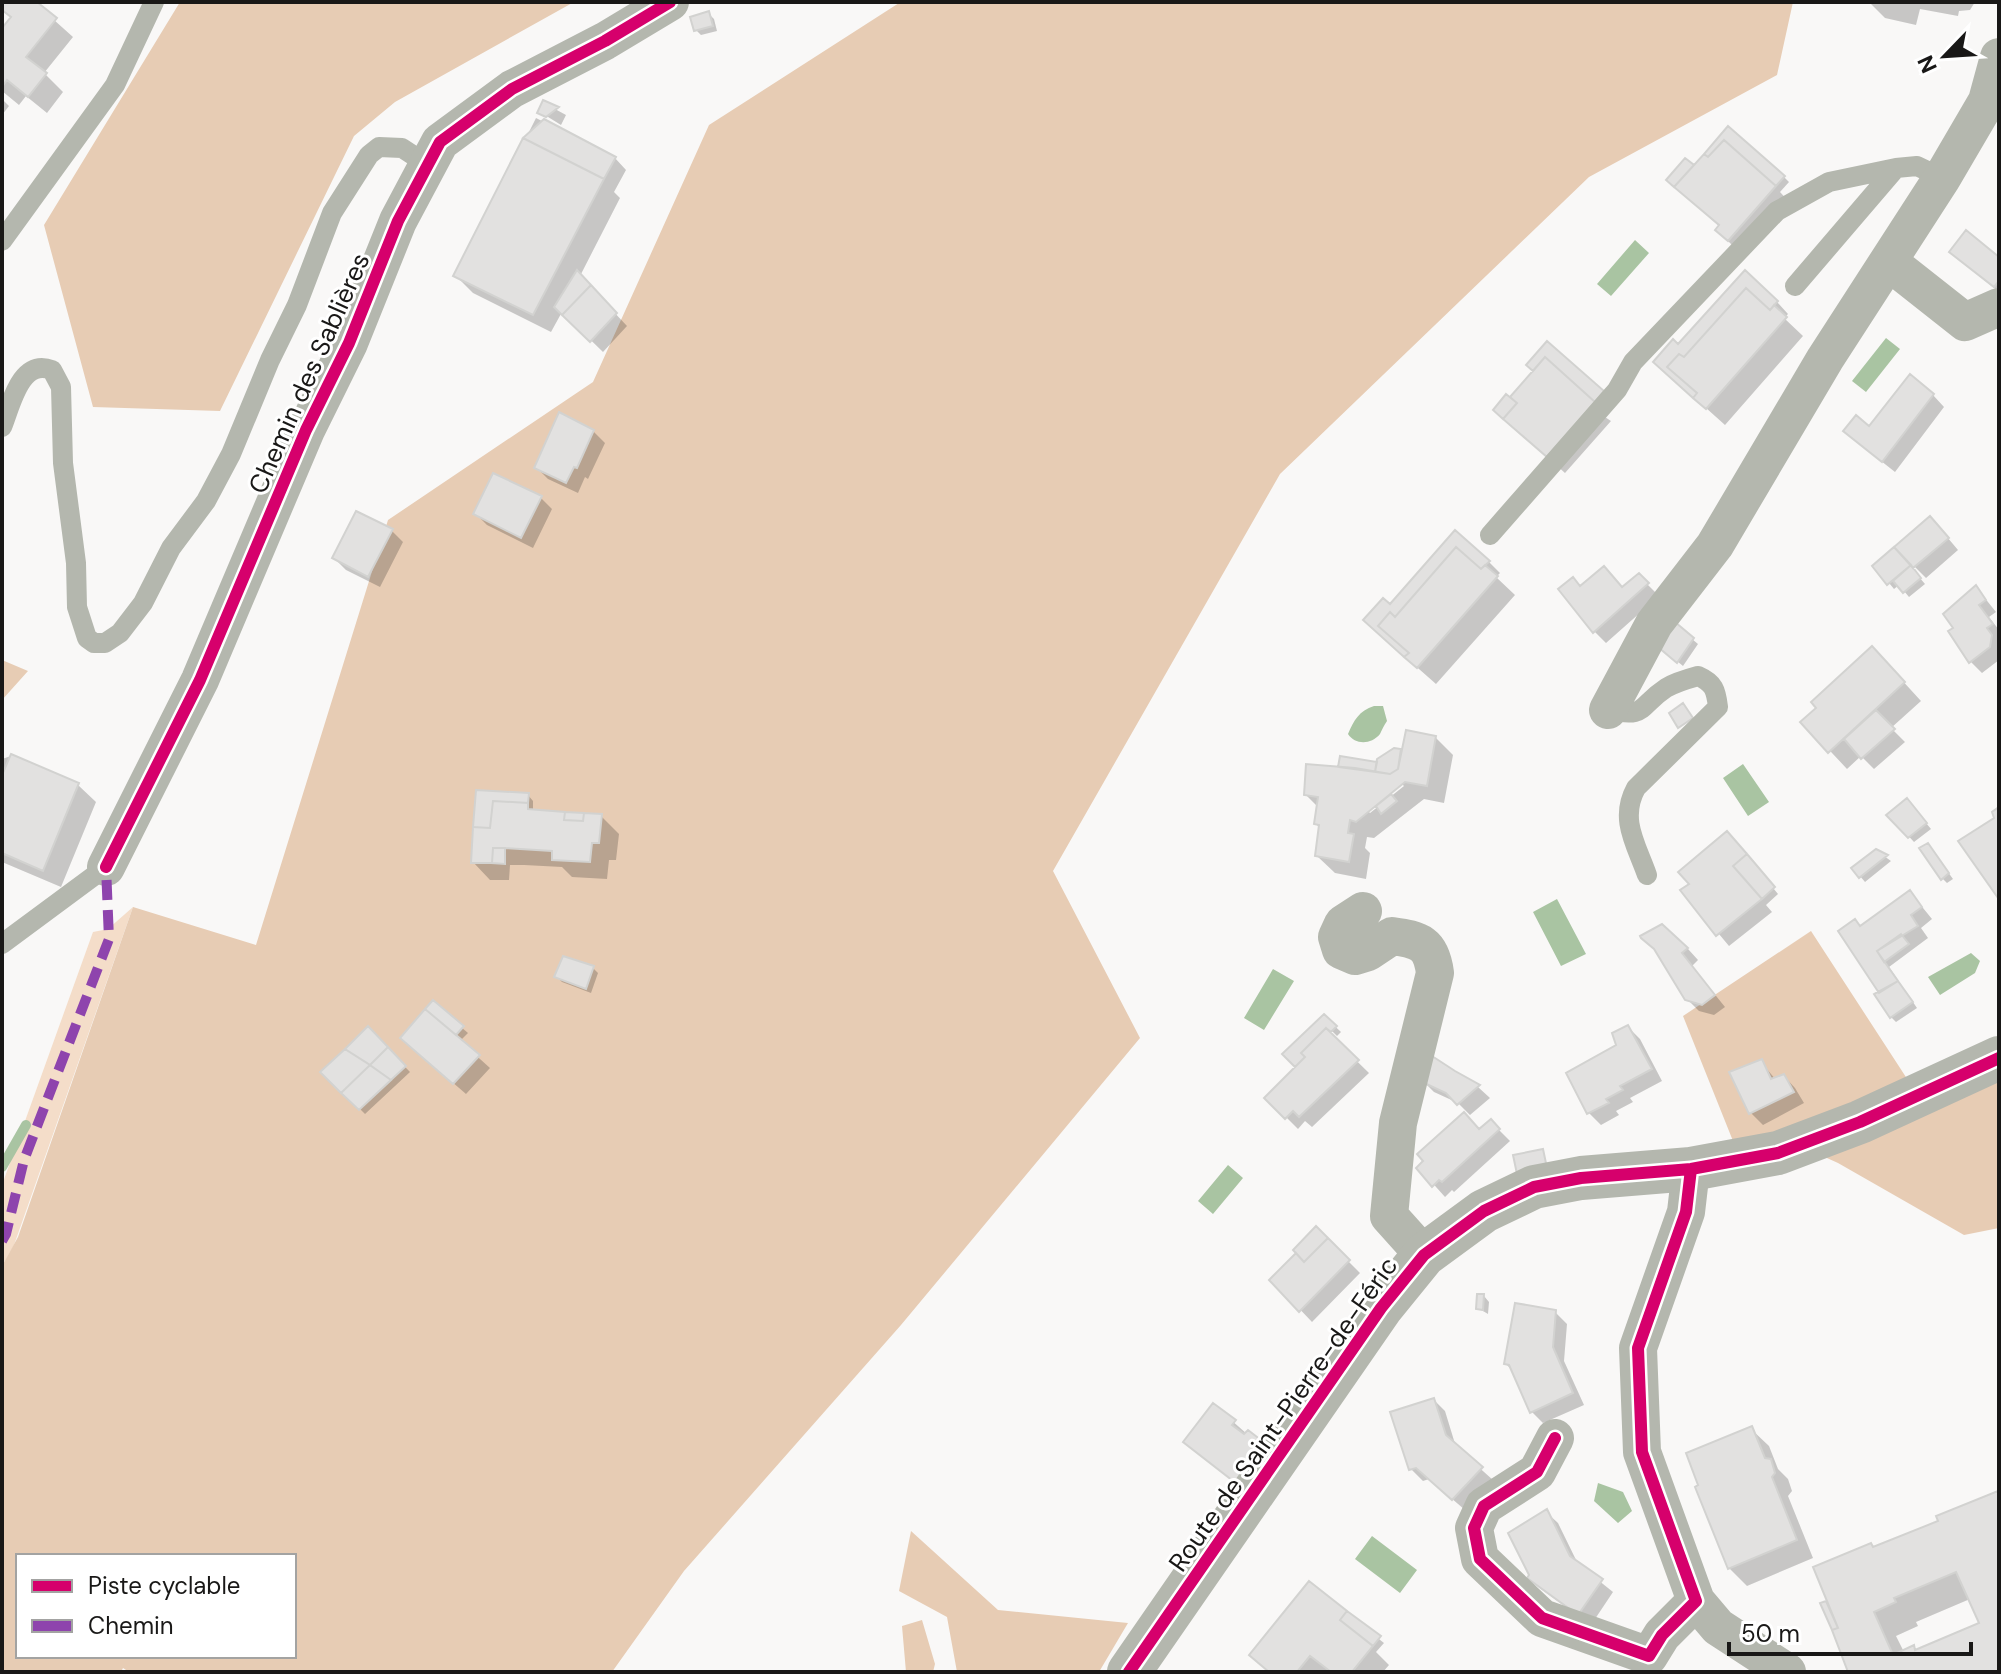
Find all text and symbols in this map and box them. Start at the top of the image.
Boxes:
north arrow [1905,16,1985,96]
text: N [1911,51,1944,78]
street label: Chemin des Sablières [241,247,377,499]
street label: Route de Saint-Pierre-de-Féric [1161,1250,1405,1578]
legend [16,1554,296,1658]
text: Piste cyclable [88,1570,240,1601]
scale bar [1729,1606,1971,1656]
text: Chemin [88,1610,174,1641]
text: 50 m [1741,1618,1800,1649]

